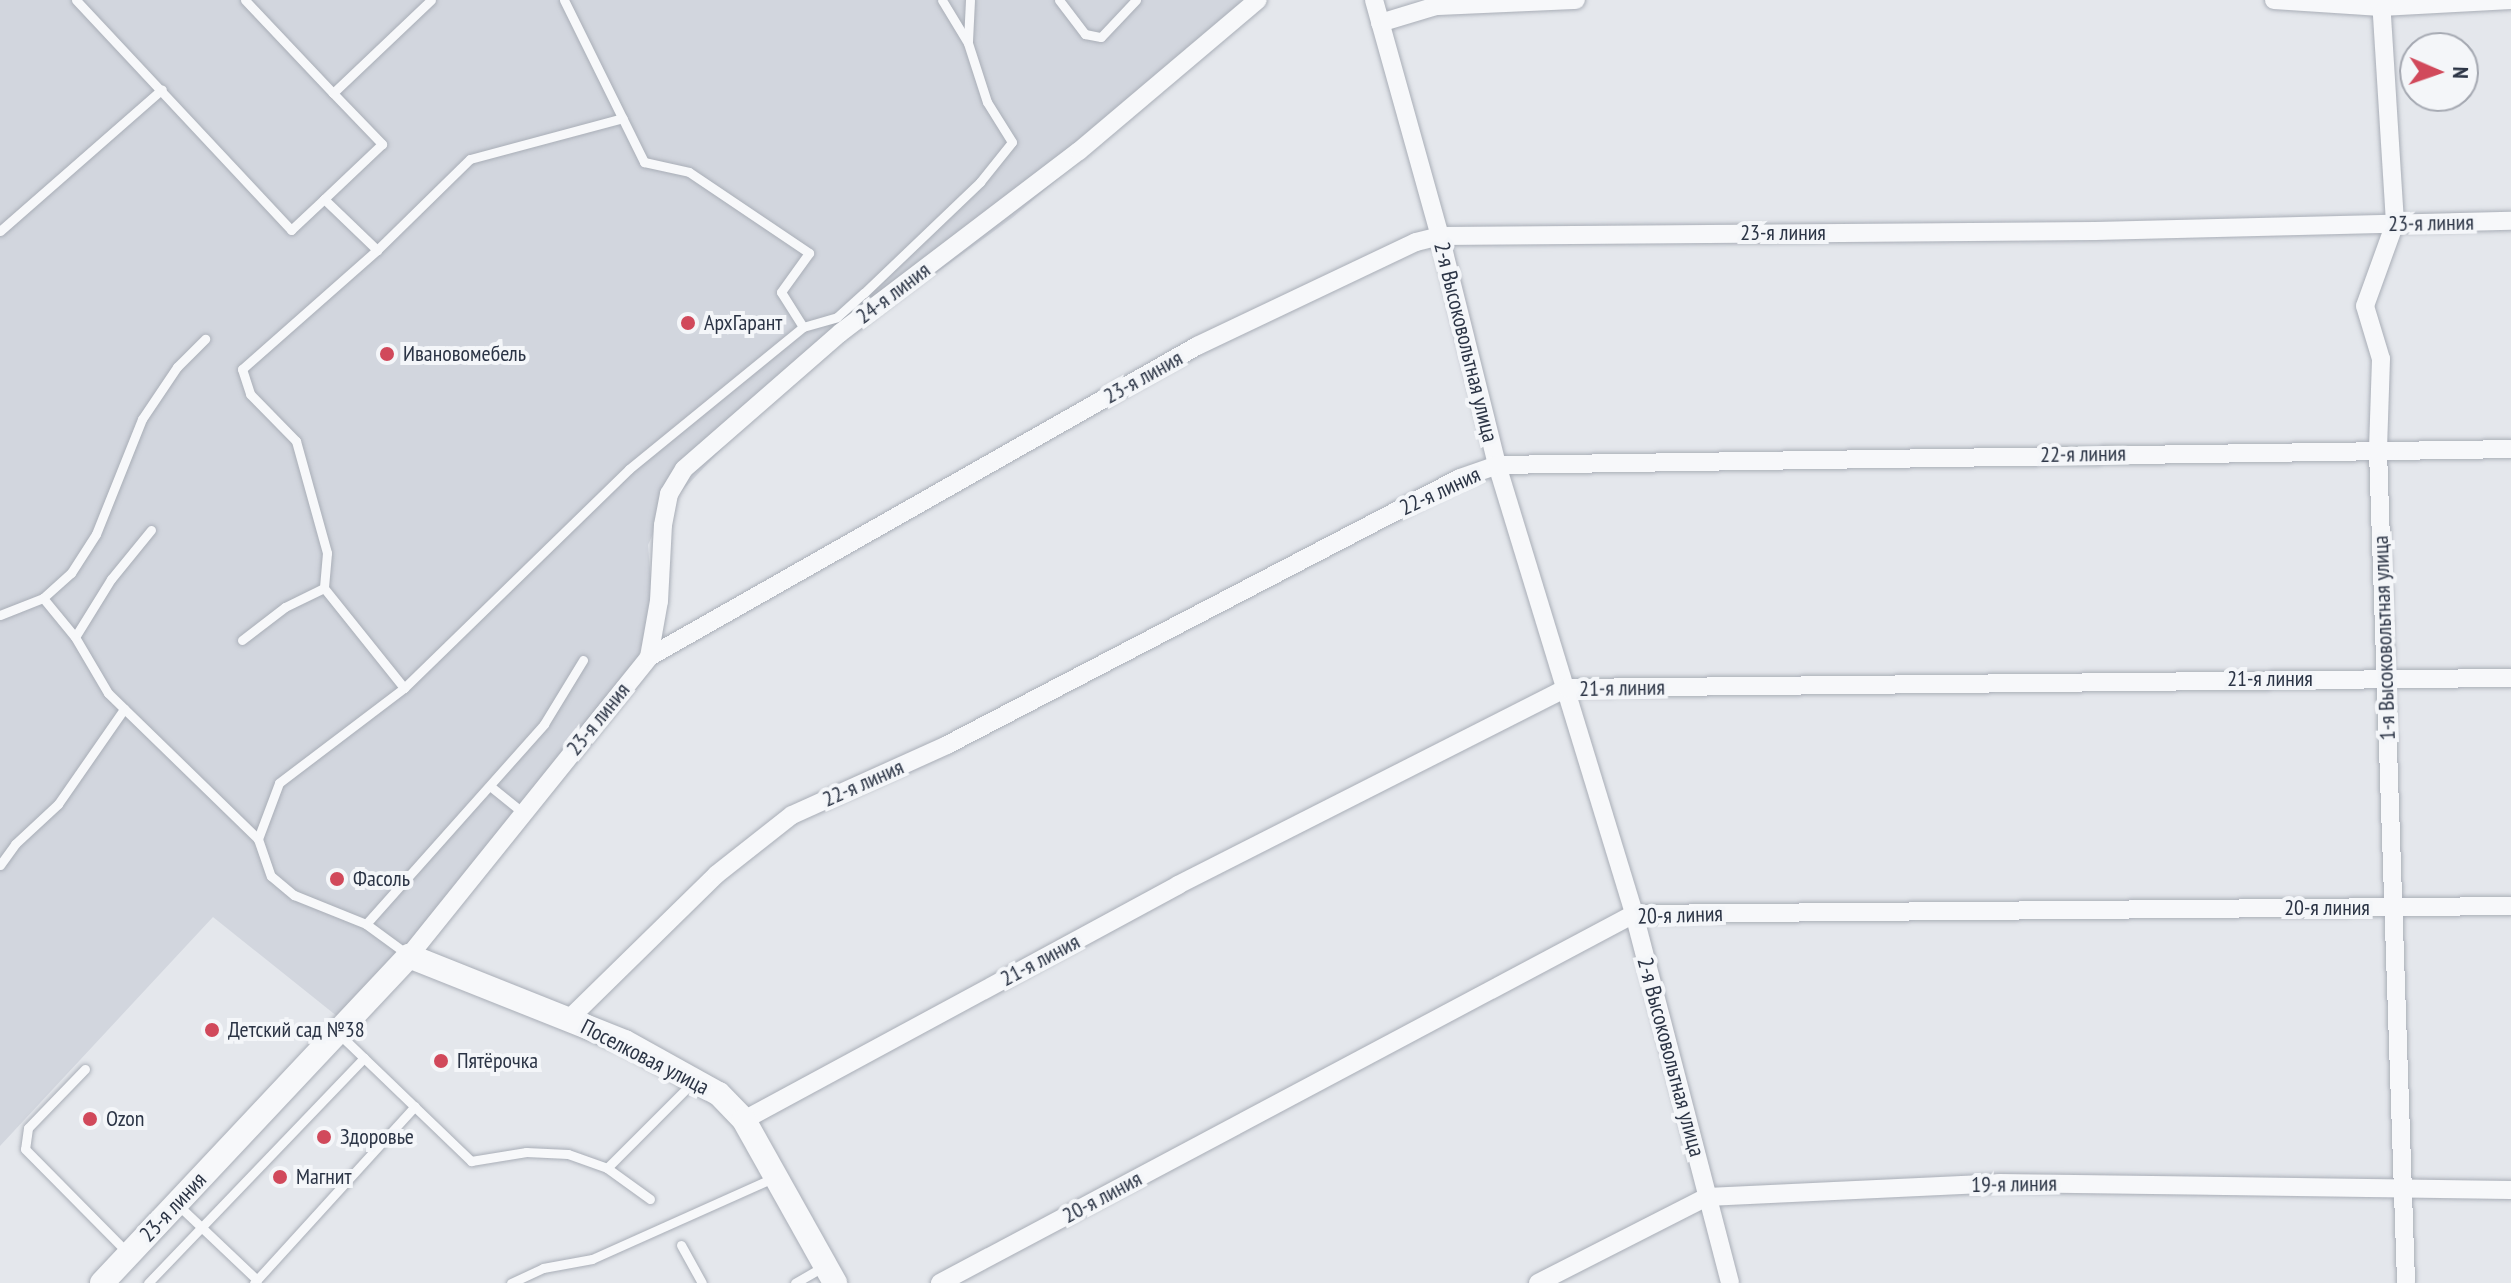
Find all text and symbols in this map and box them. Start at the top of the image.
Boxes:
north arrow [2399,32,2479,112]
text: N [2447,66,2475,79]
street label: 23-я линия [2388,209,2474,237]
street label: 23-я линия [1740,220,1826,246]
street label: 2-я Высоковольтная улица [1428,239,1504,445]
street label: 24-я линия [851,257,935,329]
place label: АрхГарант [704,310,782,336]
marker: АрхГарант [679,314,697,332]
place label: Ивановомебель [403,341,526,367]
marker: Ивановомебель [378,345,396,363]
street label: 23-я линия [1099,345,1187,409]
street label: 22-я линия [2040,440,2126,468]
street label: 22-я линия [1396,461,1484,521]
street label: 1-я Высоковольтная улица [2367,535,2401,741]
street label: 21-я линия [2227,666,2313,692]
street label: 21-я линия [1579,674,1665,702]
street label: 23-я линия [561,677,635,761]
street label: 22-я линия [818,754,908,812]
place label: Фасоль [353,866,410,892]
marker: Фасоль [328,870,346,888]
street label: 20-я линия [2284,895,2370,921]
street label: 20-я линия [1637,900,1723,930]
street label: 21-я линия [996,928,1084,992]
street label: 2-я Высоковольтная улица [1632,955,1710,1159]
street label: Поселковая улица [577,1013,713,1101]
place label: Детский сад №38 [228,1017,365,1043]
marker: Детский сад №38 [203,1021,221,1039]
place label: Пятёрочка [457,1048,538,1074]
marker: Пятёрочка [432,1052,450,1070]
place label: Ozon [106,1106,145,1132]
marker: Ozon [81,1110,99,1128]
place label: Здоровье [340,1124,414,1150]
marker: Здоровье [315,1128,333,1146]
place label: Магнит [296,1164,352,1190]
street label: 20-я линия [1058,1165,1146,1229]
street label: 23-я линия [134,1167,212,1247]
marker: Магнит [271,1168,289,1186]
street label: 19-я линия [1971,1170,2057,1198]

